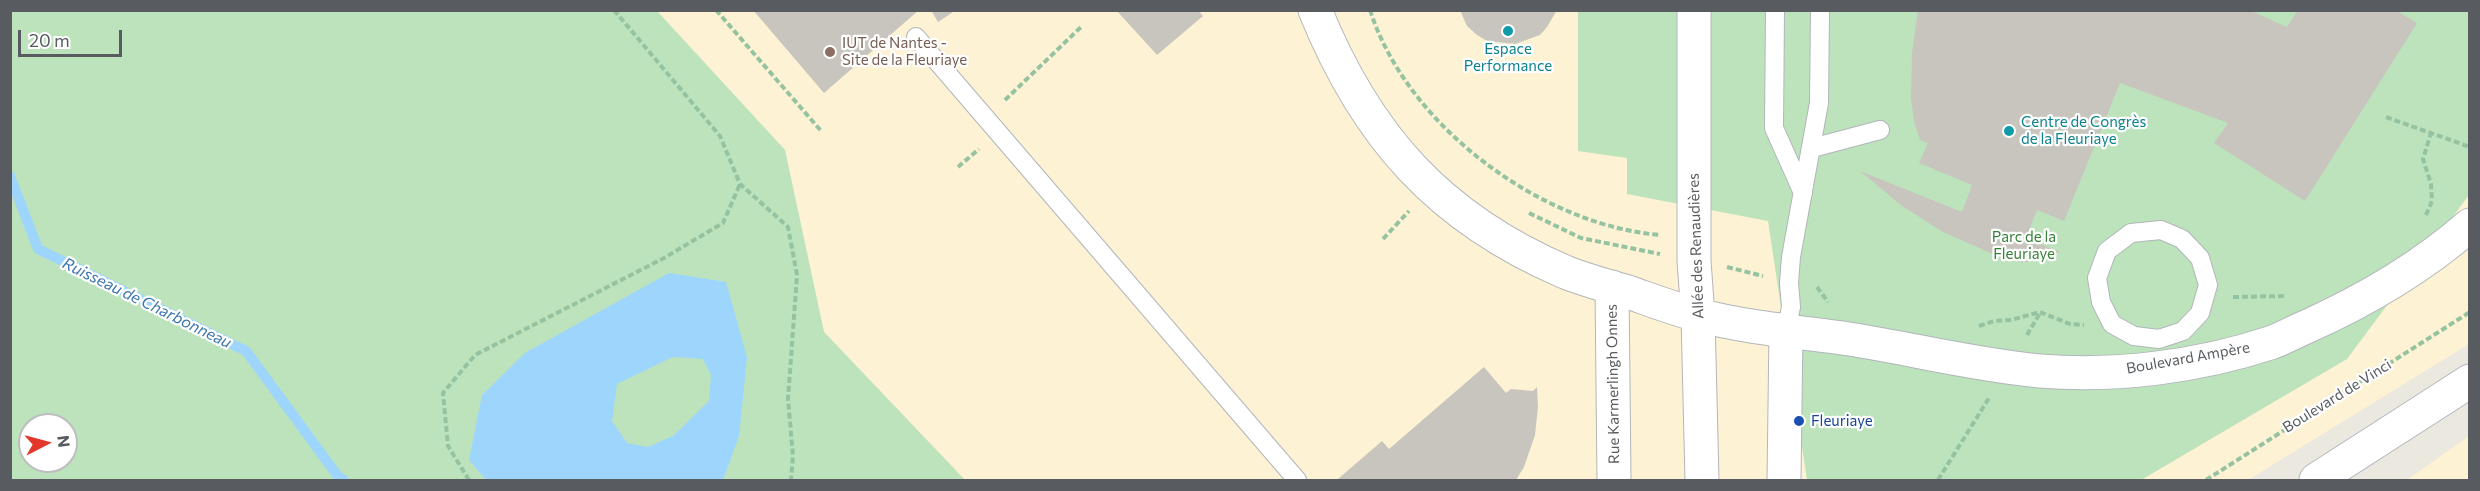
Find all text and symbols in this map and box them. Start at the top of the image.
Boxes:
scale bar [21,18,124,56]
marker: Espace Performance [1501,24,1515,38]
text: 20 m [29,29,70,51]
place label: IUT de Nantes - Site de la Fleuriaye [842,34,967,69]
place label: Espace Performance [1464,40,1552,75]
marker: IUT de Nantes - Site de la Fleuriaye [823,45,837,59]
place label: Centre de Congrès de la Fleuriaye [2021,113,2146,148]
marker: Centre de Congrès de la Fleuriaye [2002,124,2016,138]
street label: Allée des Renaudières [1684,173,1708,319]
park label: Parc de la Fleuriaye [1992,228,2056,263]
water label: Ruisseau de Charbonneau [59,254,235,352]
street label: Rue Karmerlingh Onnes [1603,304,1623,464]
street label: Boulevard Ampère [2125,338,2251,378]
street label: Boulevard de Vinci [2279,355,2395,437]
place label: Fleuriaye [1811,412,1873,430]
north arrow [18,413,78,473]
marker: Fleuriaye [1792,414,1806,428]
text: N [54,434,74,448]

